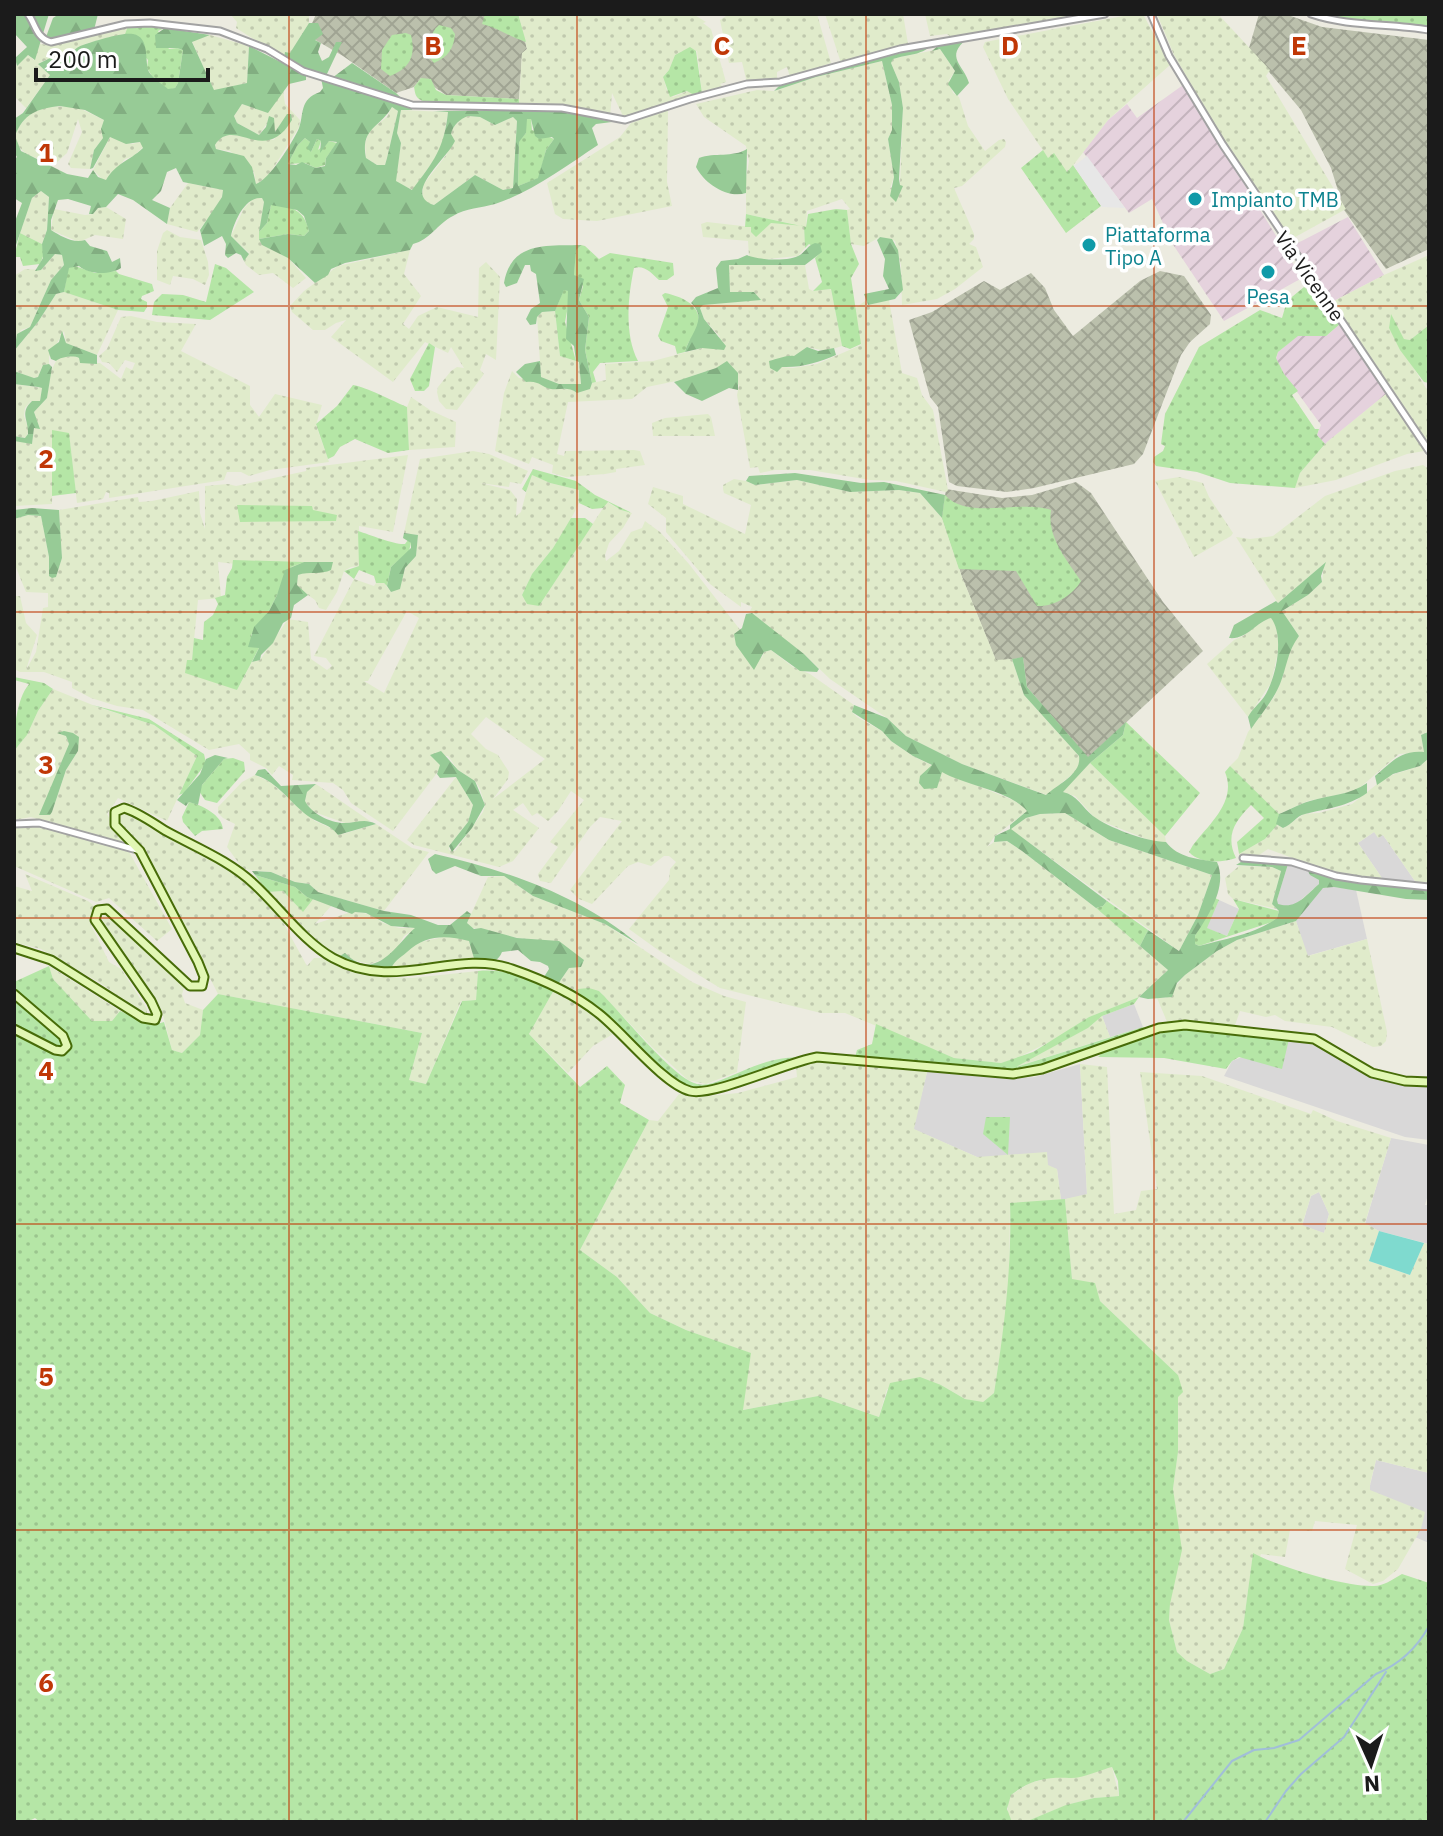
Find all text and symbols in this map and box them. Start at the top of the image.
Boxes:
text: B [424,28,442,62]
text: C [714,28,731,62]
text: D [1001,28,1019,62]
text: E [1291,28,1307,62]
scale bar [36,32,208,82]
text: 200 m [48,43,118,75]
text: 1 [38,135,54,169]
place label: Impianto TMB [1211,186,1339,213]
marker: Impianto TMB [1186,190,1204,208]
place label: Piattaforma Tipo A [1105,221,1211,271]
street label: Via Vicenne [1269,226,1351,327]
marker: Piattaforma Tipo A [1080,236,1098,254]
marker: Pesa [1259,263,1277,281]
place label: Pesa [1246,283,1290,310]
text: 2 [38,441,54,475]
text: 3 [38,747,54,781]
text: 4 [38,1053,54,1087]
text: 5 [38,1359,54,1393]
text: 6 [38,1665,54,1699]
north arrow [1331,1724,1411,1804]
text: N [1363,1770,1381,1799]

